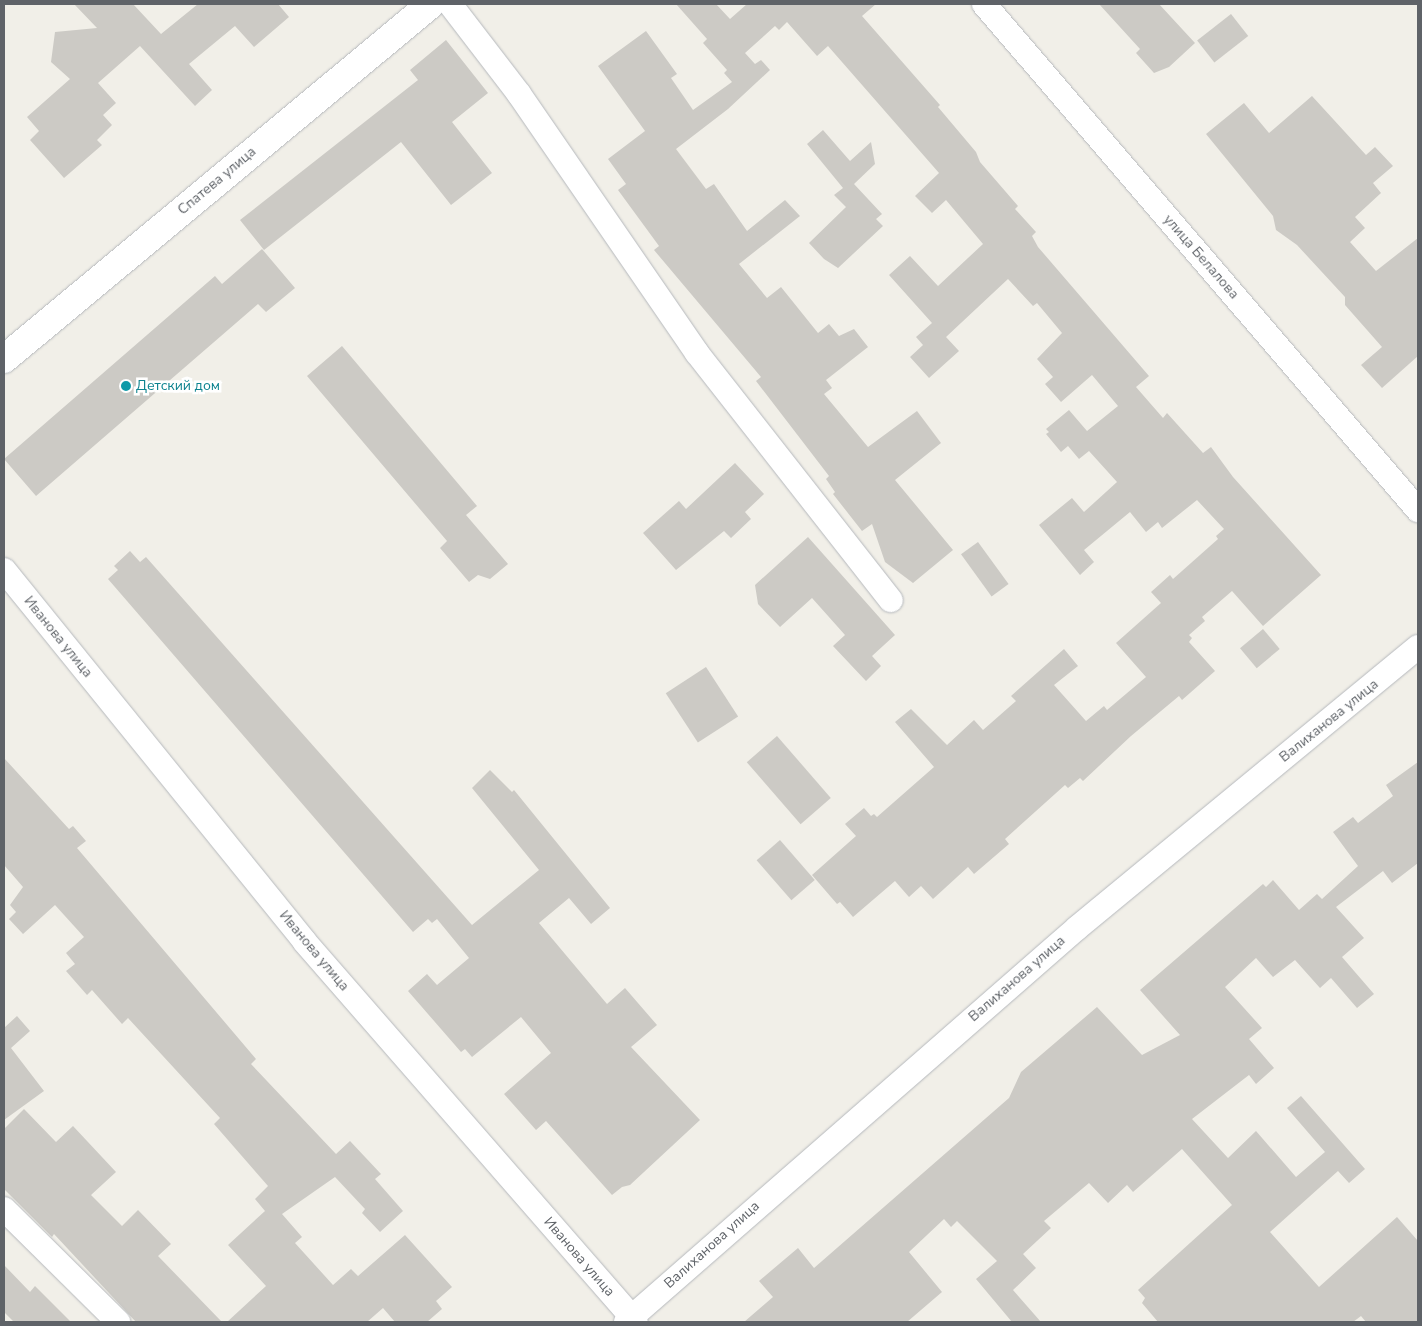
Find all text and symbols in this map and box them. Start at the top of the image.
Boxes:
street label: Спатева улица [175,143,259,219]
street label: улица Белалова [1160,211,1242,303]
place label: Детский дом [136,378,220,394]
marker: Детский дом [120,380,132,392]
street label: Иванова улица [20,593,96,681]
street label: Валиханова улица [1276,676,1382,766]
street label: Иванова улица [276,907,352,995]
street label: Валиханова улица [965,933,1069,1025]
street label: Валиханова улица [661,1198,763,1292]
street label: Иванова улица [540,1214,618,1300]

